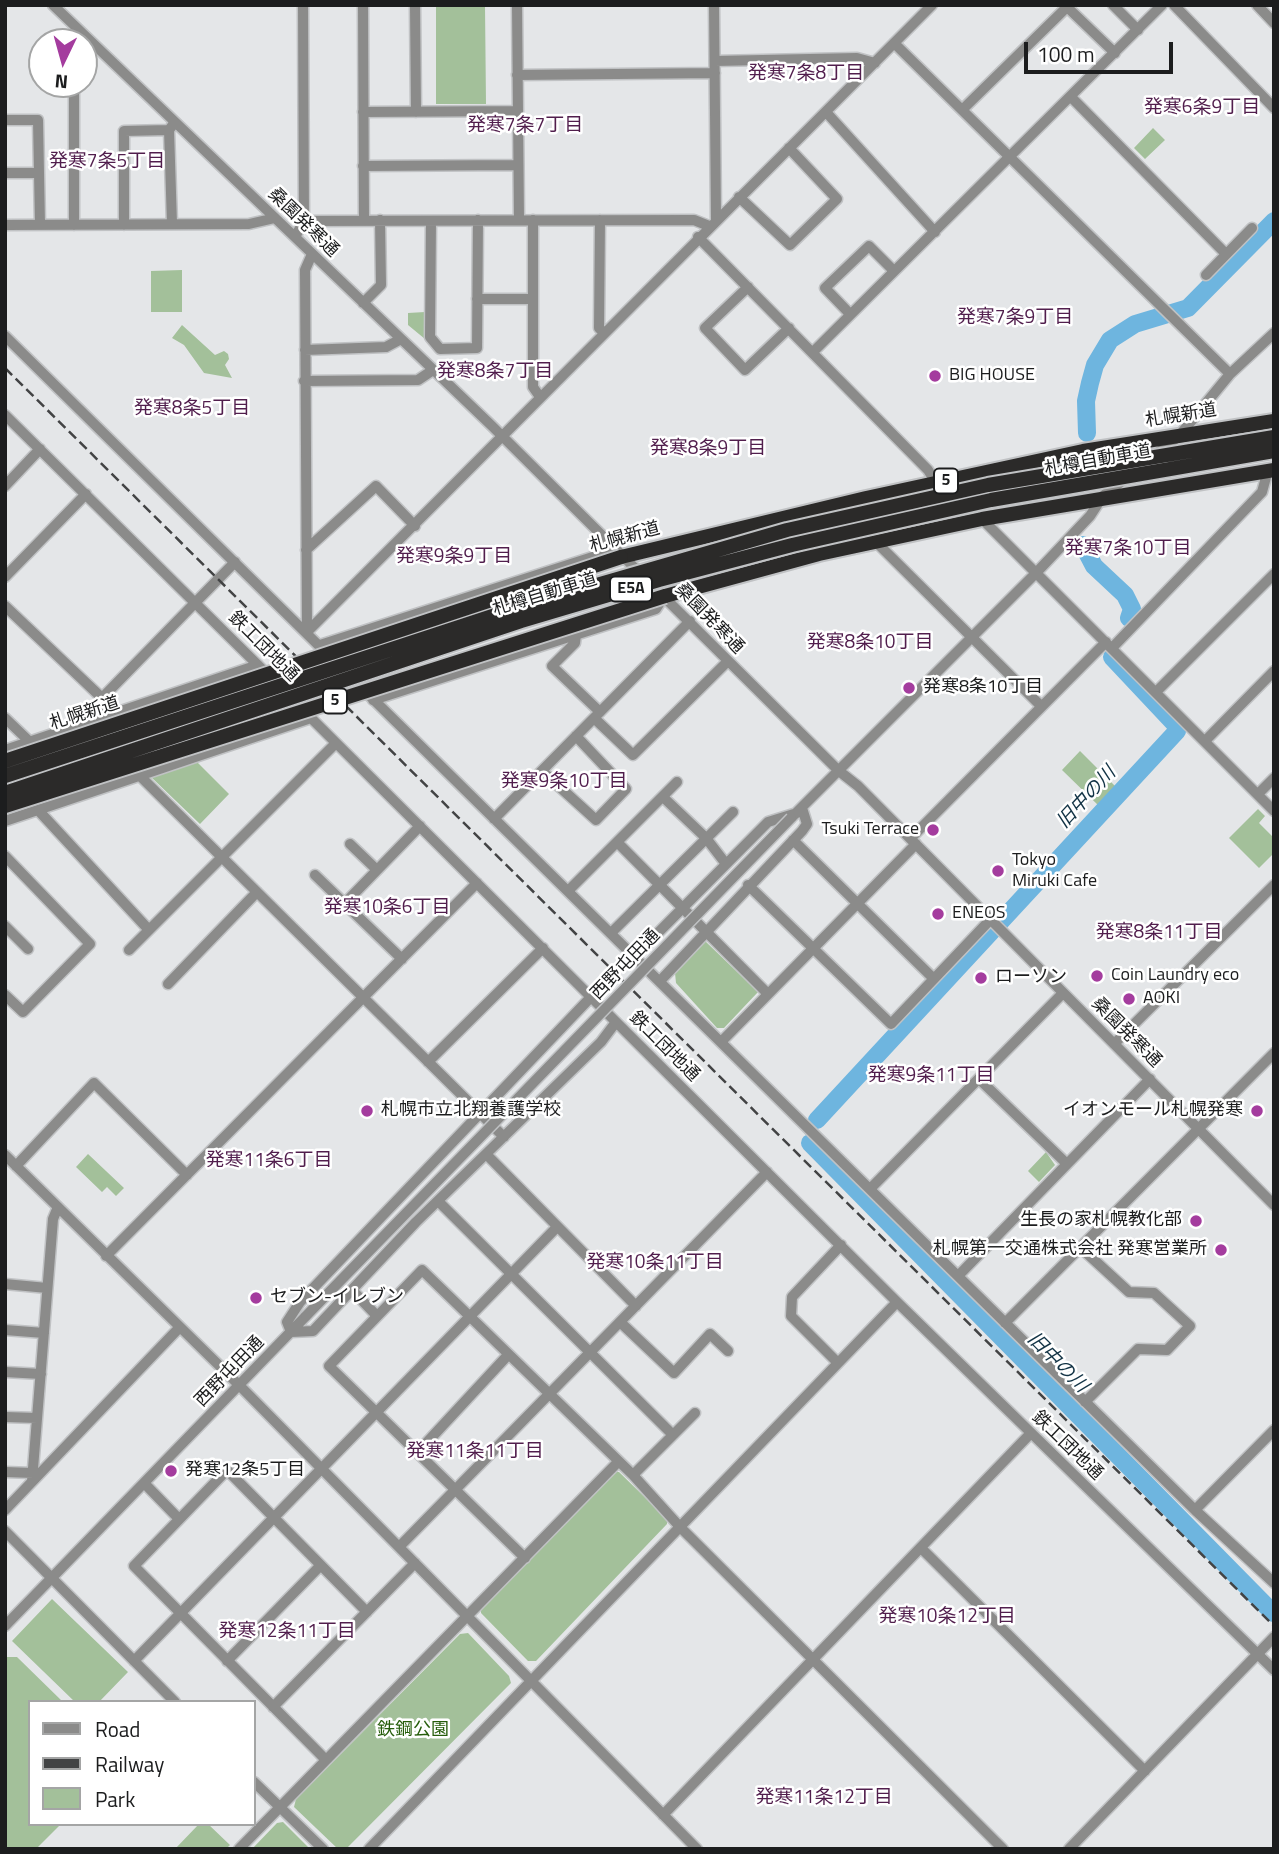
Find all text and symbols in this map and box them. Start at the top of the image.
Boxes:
north arrow [28,28,98,98]
scale bar [1027,28,1176,72]
text: 100 m [1037,38,1094,70]
district label: 発寒7条8丁目 [748,63,864,85]
text: N [53,67,69,97]
district label: 発寒6条9丁目 [1144,97,1260,119]
district label: 発寒7条7丁目 [467,115,583,137]
district label: 発寒7条5丁目 [49,151,165,173]
street label: 桑園発寒通 [263,184,343,262]
district label: 発寒7条9丁目 [957,307,1073,329]
district label: 発寒8条7丁目 [437,361,553,383]
place label: BIG HOUSE [949,365,1035,387]
marker: BIG HOUSE [927,368,943,384]
district label: 発寒8条5丁目 [134,398,250,420]
street label: 札幌新道 [1144,400,1218,432]
district label: 発寒8条9丁目 [650,438,766,460]
street label: 札樽自動車道 [1043,441,1153,481]
road number: 5 [934,468,958,494]
street label: 札幌新道 [587,518,663,558]
district label: 発寒7条10丁目 [1065,538,1191,560]
district label: 発寒9条9丁目 [396,546,512,568]
street label: 札樽自動車道 [490,569,600,621]
road number: E5A [610,576,652,602]
street label: 桑園発寒通 [670,579,748,659]
street label: 鉄工団地通 [224,608,302,686]
district label: 発寒8条10丁目 [807,632,933,654]
place label: 発寒8条10丁目 [923,677,1043,699]
marker: 発寒8条10丁目 [901,680,917,696]
road number: 5 [323,688,347,714]
street label: 札幌新道 [47,693,123,735]
water label: 旧中の川 [1053,762,1121,834]
district label: 発寒9条10丁目 [501,771,627,793]
place label: Tsuki Terrace [821,819,919,841]
marker: Tsuki Terrace [925,822,941,838]
place label: Tokyo Miruki Cafe [1012,850,1097,892]
marker: Tokyo Miruki Cafe [990,863,1006,879]
district label: 発寒10条6丁目 [324,897,450,919]
place label: ENEOS [952,903,1006,925]
marker: ENEOS [930,906,946,922]
district label: 発寒8条11丁目 [1096,922,1222,944]
street label: 西野屯田通 [587,925,665,1005]
place label: Coin Laundry eco [1111,965,1239,987]
place label: ローソン [995,967,1067,989]
marker: Coin Laundry eco [1089,968,1105,984]
marker: ローソン [973,970,989,986]
place label: AOKI [1143,988,1180,1010]
marker: AOKI [1121,991,1137,1007]
street label: 桑園発寒通 [1087,994,1165,1072]
street label: 鉄工団地通 [625,1008,703,1086]
district label: 発寒9条11丁目 [868,1065,994,1087]
place label: 札幌市立北翔養護学校 [381,1100,561,1122]
place label: イオンモール札幌発寒 [1063,1100,1243,1122]
marker: 札幌市立北翔養護学校 [359,1103,375,1119]
marker: イオンモール札幌発寒 [1249,1103,1265,1119]
district label: 発寒11条6丁目 [206,1150,332,1172]
place label: 生長の家札幌教化部 [1020,1210,1182,1232]
marker: 生長の家札幌教化部 [1188,1213,1204,1229]
place label: 札幌第一交通株式会社 発寒営業所 [933,1239,1207,1261]
marker: 札幌第一交通株式会社 発寒営業所 [1213,1242,1229,1258]
district label: 発寒10条11丁目 [586,1252,724,1274]
place label: セブン-イレブン [270,1287,404,1309]
marker: セブン-イレブン [248,1290,264,1306]
water label: 旧中の川 [1022,1328,1092,1398]
street label: 西野屯田通 [191,1332,269,1412]
street label: 鉄工団地通 [1027,1407,1107,1485]
district label: 発寒11条11丁目 [406,1441,544,1463]
place label: 発寒12条5丁目 [185,1460,305,1482]
marker: 発寒12条5丁目 [163,1463,179,1479]
district label: 発寒10条12丁目 [878,1606,1016,1628]
district label: 発寒12条11丁目 [218,1621,356,1643]
legend [28,1700,256,1826]
text: Road [95,1713,140,1745]
park label: 鉄鋼公園 [377,1720,449,1742]
text: Railway [95,1748,164,1780]
text: Park [95,1783,135,1815]
district label: 発寒11条12丁目 [755,1787,893,1809]

